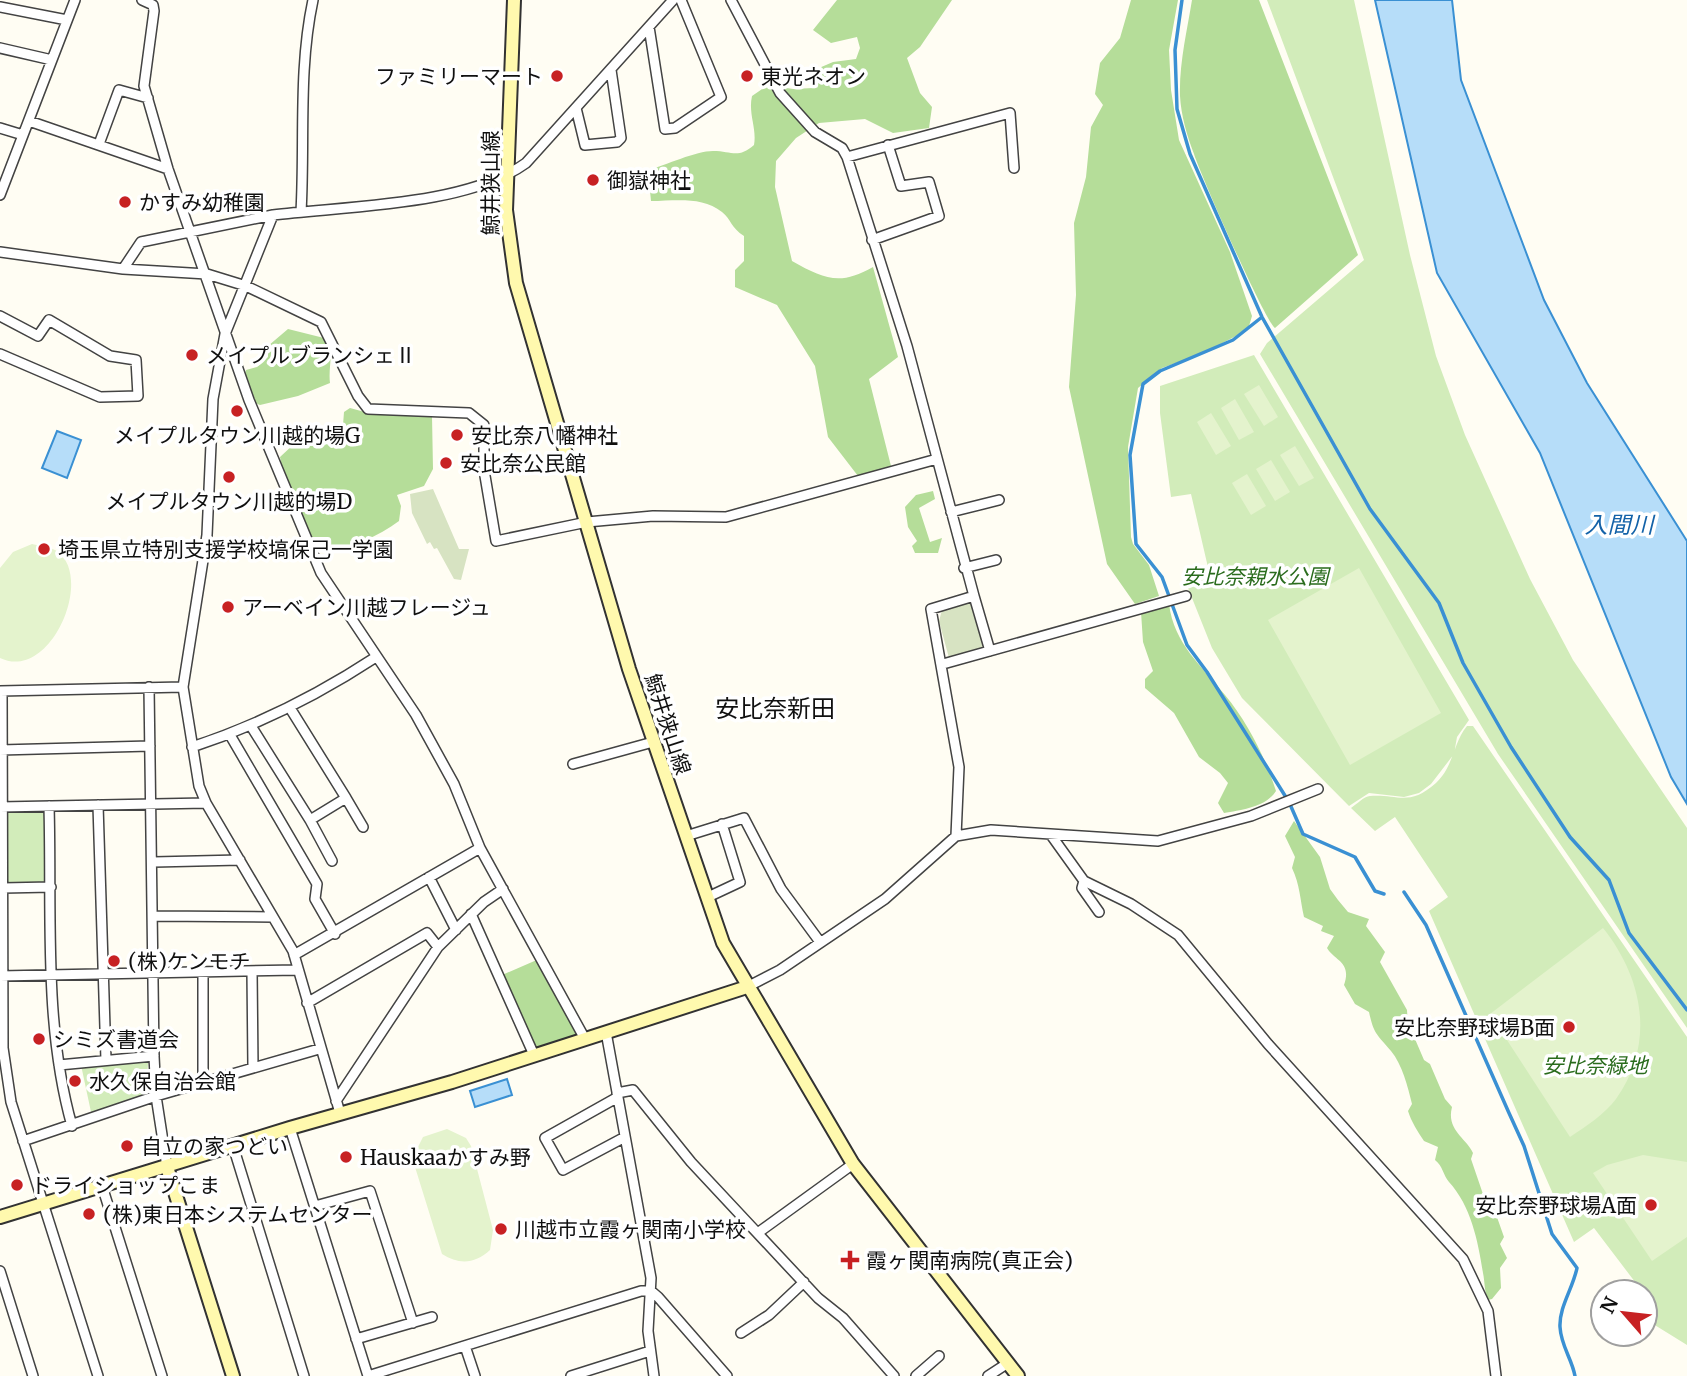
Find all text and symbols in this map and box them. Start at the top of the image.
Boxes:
place label: ファミリーマート [375,63,543,90]
place label: 東光ネオン [761,63,866,90]
marker: ファミリーマート [549,68,565,84]
marker: 東光ネオン [739,68,755,84]
street label: 鯨井狭山線 [477,131,504,236]
place label: 御嶽神社 [607,167,691,194]
marker: 御嶽神社 [585,172,601,188]
place label: かすみ幼稚園 [139,189,265,216]
marker: かすみ幼稚園 [117,194,133,210]
place label: メイプルブランシェⅡ [206,342,416,369]
marker: メイプルブランシェⅡ [184,347,200,363]
marker: メイプルタウン川越的場G [229,403,245,419]
place label: メイプルタウン川越的場G [114,422,360,449]
place label: 安比奈八幡神社 [471,422,618,449]
marker: 安比奈八幡神社 [449,427,465,443]
place label: 安比奈公民館 [460,450,586,477]
marker: 安比奈公民館 [438,455,454,471]
marker: メイプルタウン川越的場D [221,469,237,485]
place label: メイプルタウン川越的場D [106,488,353,515]
water label: 入間川 [1585,510,1657,539]
place label: 埼玉県立特別支援学校塙保己一学園 [58,536,394,563]
marker: 埼玉県立特別支援学校塙保己一学園 [36,541,52,557]
park label: 安比奈親水公園 [1182,563,1331,590]
place label: アーベイン川越フレージュ [242,594,491,621]
marker: アーベイン川越フレージュ [220,599,236,615]
street label: 鯨井狭山線 [639,670,697,778]
district label: 安比奈新田 [715,693,835,724]
place label: (株)ケンモチ [128,948,250,975]
marker: (株)ケンモチ [106,953,122,969]
place label: 安比奈野球場B面 [1394,1014,1555,1041]
marker: 安比奈野球場B面 [1561,1019,1577,1035]
place label: シミズ書道会 [53,1026,179,1053]
marker: シミズ書道会 [31,1031,47,1047]
park label: 安比奈緑地 [1543,1052,1649,1079]
place label: 水久保自治会館 [89,1068,236,1095]
marker: 水久保自治会館 [67,1073,83,1089]
place label: 自立の家つどい [141,1133,288,1160]
marker: 自立の家つどい [119,1138,135,1154]
place label: Hauskaaかすみ野 [360,1144,531,1171]
marker: Hauskaaかすみ野 [338,1149,354,1165]
place label: ドライショップこま [31,1172,220,1199]
marker: ドライショップこま [9,1177,25,1193]
place label: 安比奈野球場A面 [1475,1192,1637,1219]
marker: 安比奈野球場A面 [1643,1197,1659,1213]
place label: (株)東日本システムセンター [103,1201,372,1228]
marker: (株)東日本システムセンター [81,1206,97,1222]
place label: 川越市立霞ヶ関南小学校 [515,1216,746,1243]
marker: 川越市立霞ヶ関南小学校 [493,1221,509,1237]
place label: 霞ヶ関南病院(真正会) [866,1247,1073,1274]
marker: 霞ヶ関南病院(真正会) [840,1250,860,1270]
north arrow [1589,1278,1659,1348]
text: N [1595,1293,1623,1317]

